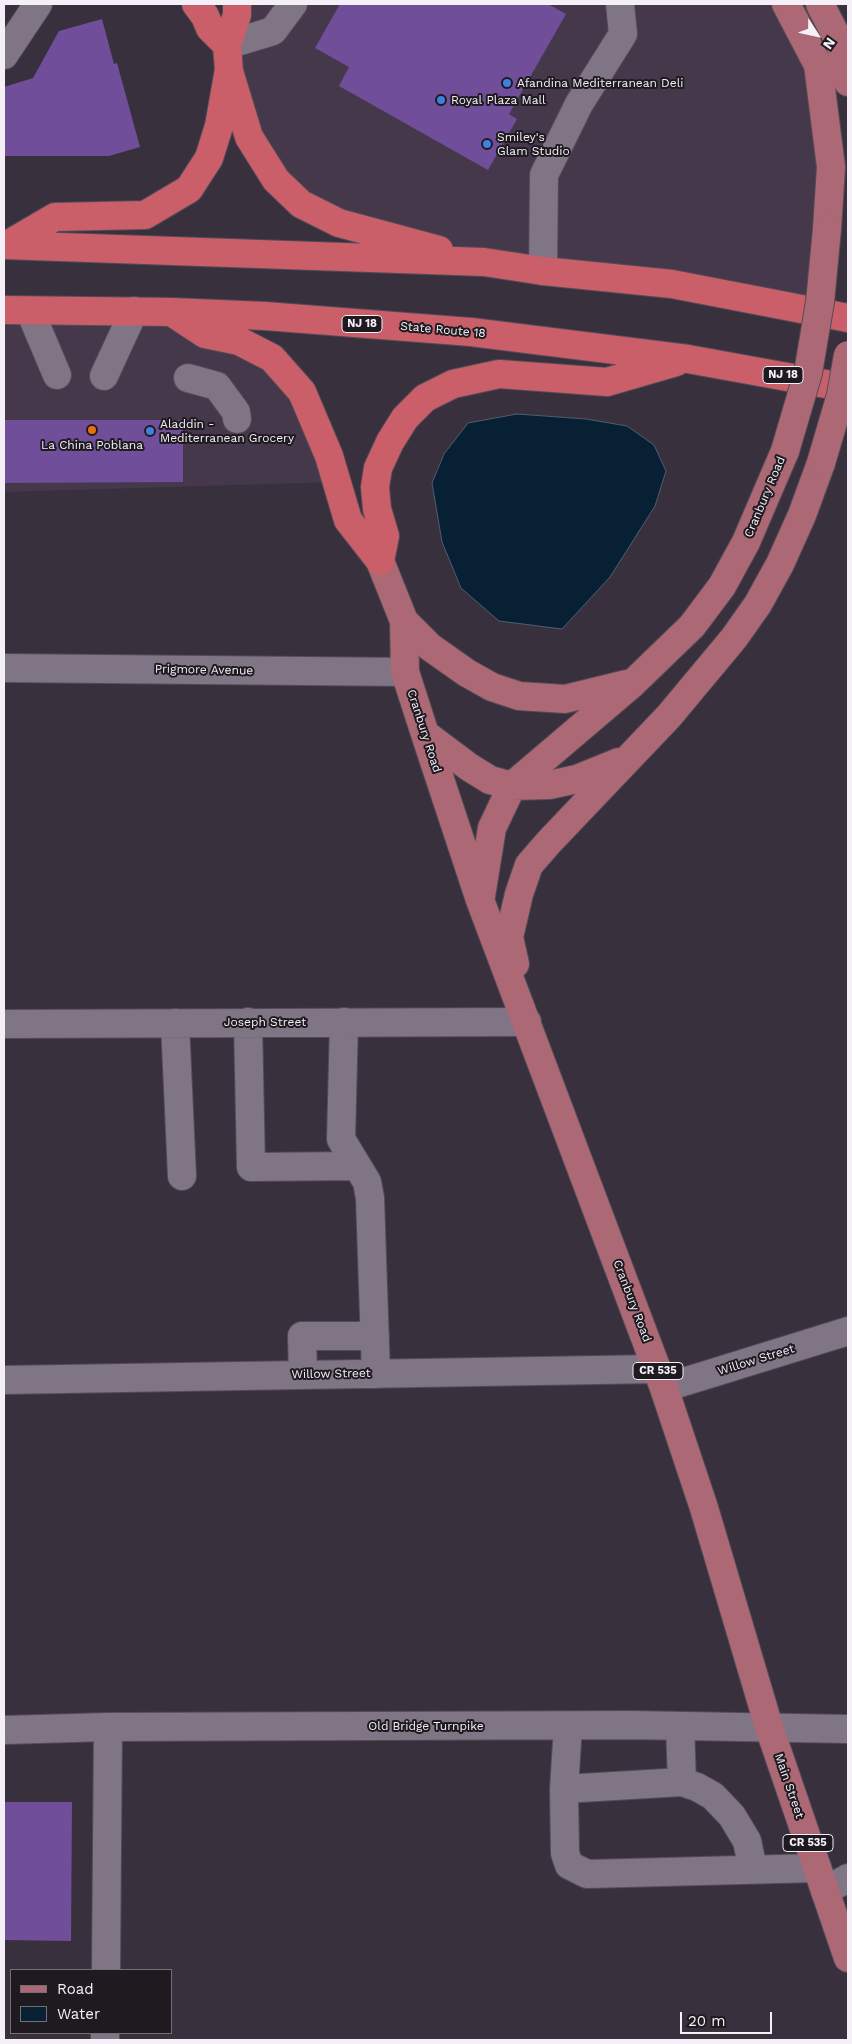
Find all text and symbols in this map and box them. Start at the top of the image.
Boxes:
north arrow [792,10,842,60]
text: N [820,35,839,52]
place label: Afandina Mediterranean Deli [517,76,684,90]
marker: Afandina Mediterranean Deli [501,77,513,89]
place label: Royal Plaza Mall [451,93,546,107]
marker: Royal Plaza Mall [435,94,447,106]
place label: Smiley's Glam Studio [497,130,570,158]
marker: Smiley's Glam Studio [481,138,493,150]
road number: NJ 18 [342,316,382,332]
street label: State Route 18 [400,319,486,341]
road number: NJ 18 [763,366,803,384]
place label: Aladdin - Mediterranean Grocery [160,417,294,445]
marker: La China Poblana [86,424,98,436]
marker: Aladdin - Mediterranean Grocery [144,425,156,437]
place label: La China Poblana [41,438,143,452]
street label: Cranbury Road [741,454,789,540]
street label: Prigmore Avenue [155,662,253,678]
street label: Cranbury Road [404,688,444,774]
street label: Joseph Street [224,1015,306,1029]
street label: Cranbury Road [610,1258,654,1344]
street label: Willow Street [716,1342,796,1378]
road number: CR 535 [633,1362,683,1380]
street label: Willow Street [291,1366,371,1382]
street label: Old Bridge Turnpike [368,1719,484,1733]
street label: Main Street [771,1752,807,1820]
road number: CR 535 [783,1835,833,1852]
legend [10,1969,172,2034]
text: Road [57,1980,94,1998]
scale bar [682,2002,774,2034]
text: Water [57,2005,100,2023]
text: 20 m [688,2012,726,2030]

